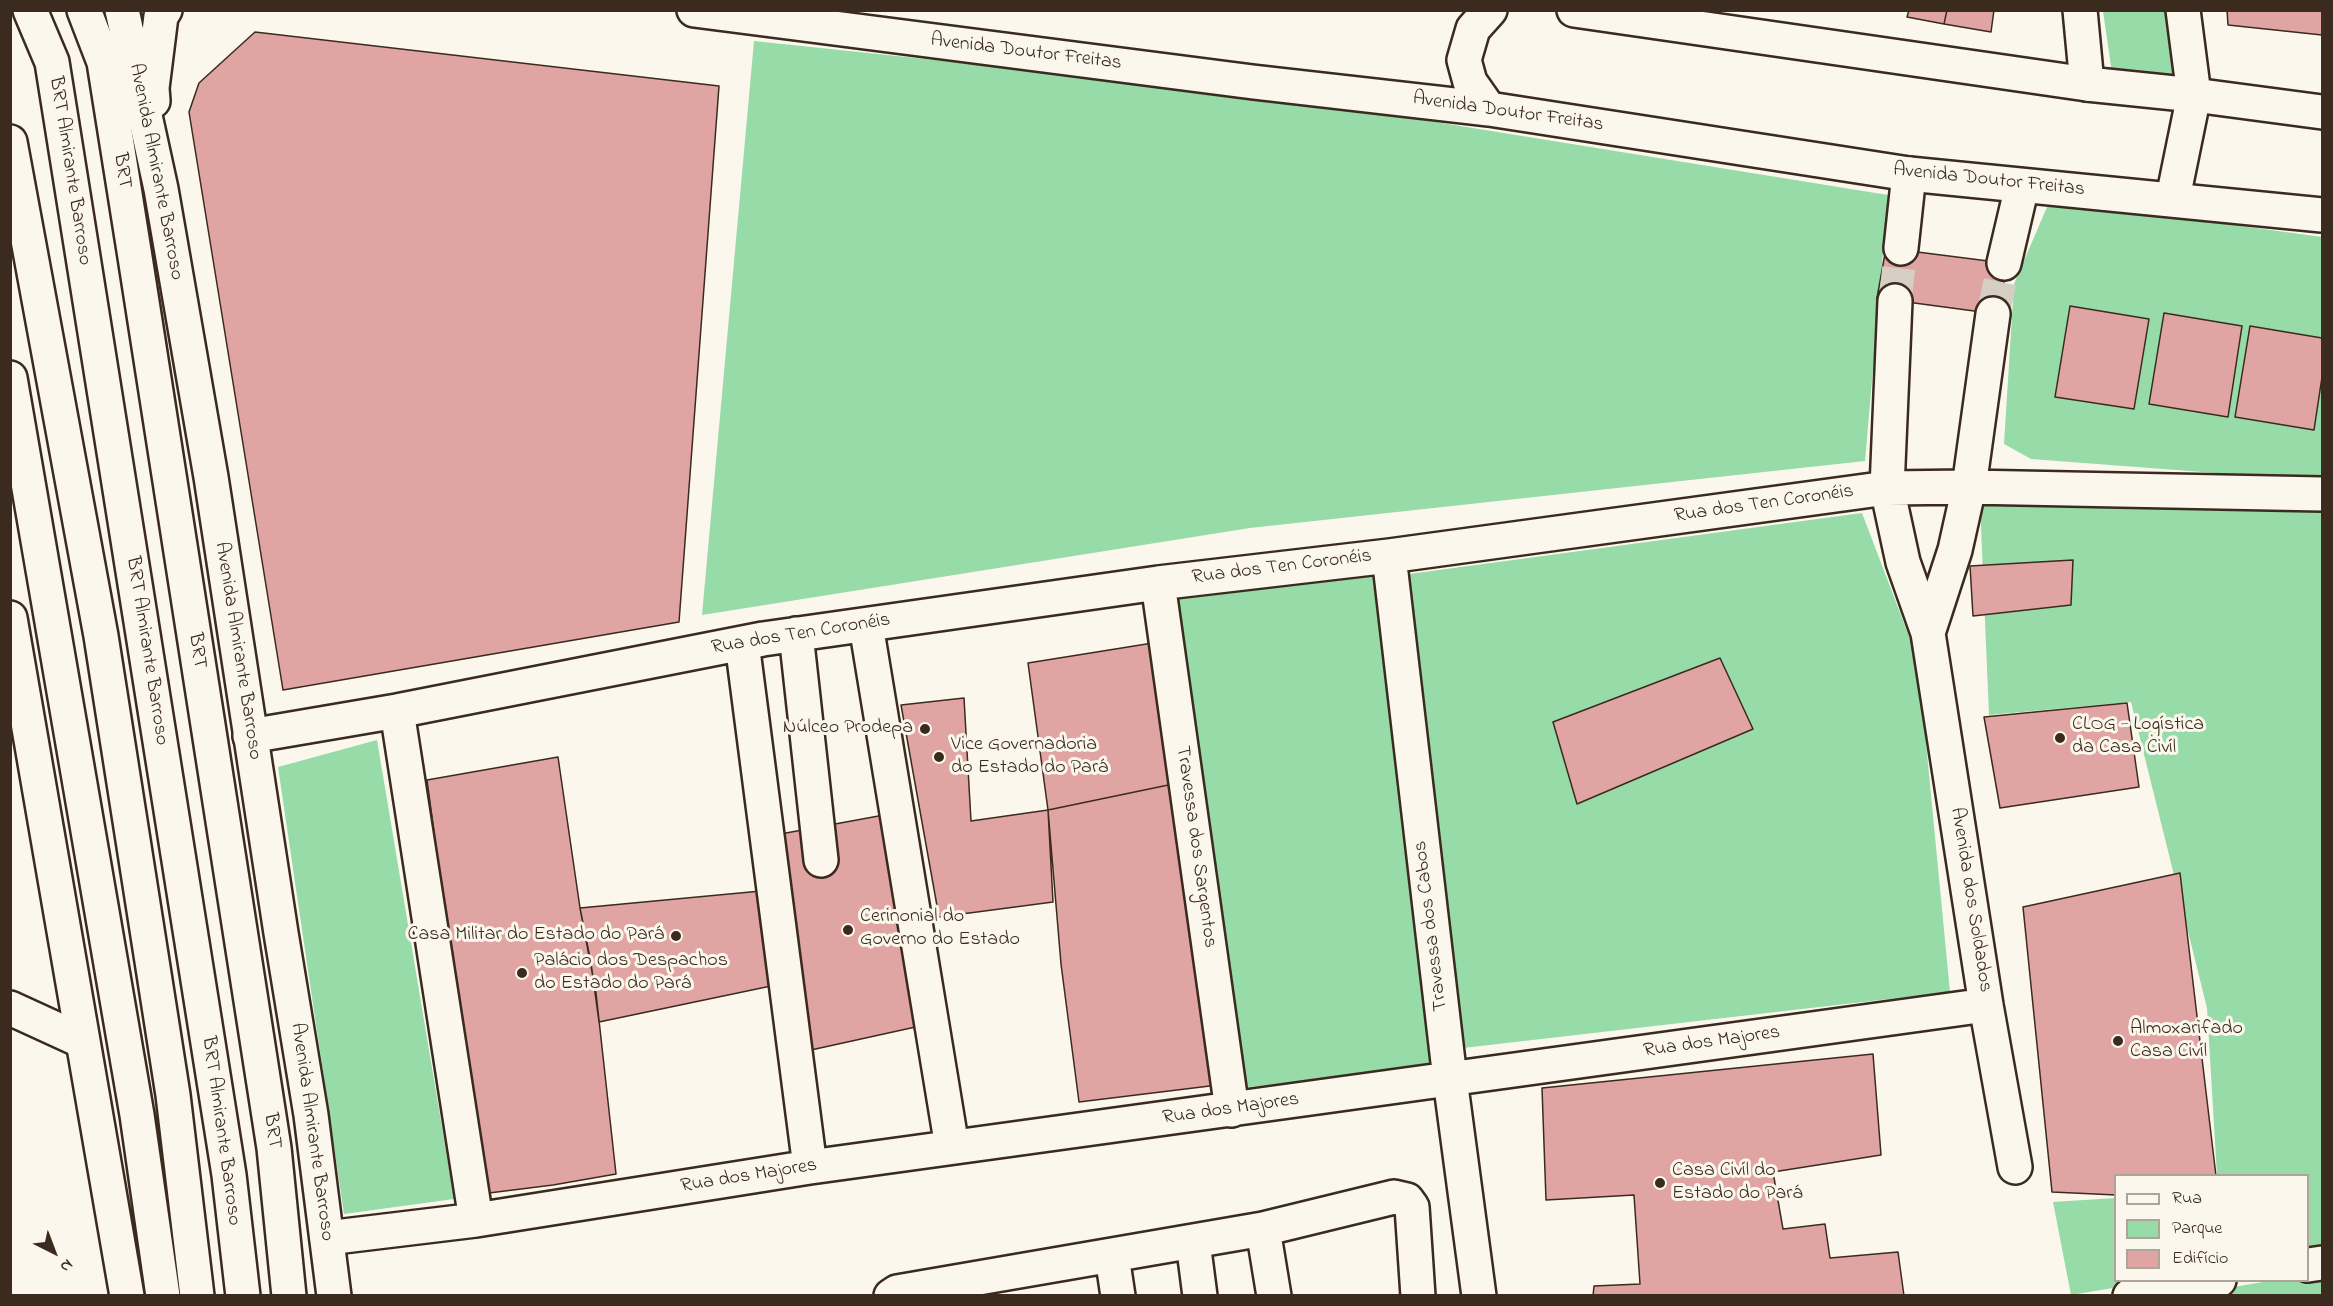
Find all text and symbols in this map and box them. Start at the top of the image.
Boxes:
street label: Avenida Doutor Freitas [929,29,1123,77]
street label: Avenida Almirante Barroso [122,62,188,282]
street label: BRT Almirante Barroso [42,75,96,267]
street label: Avenida Doutor Freitas [1411,88,1605,138]
street label: BRT [106,151,136,191]
street label: Avenida Doutor Freitas [1892,159,2086,203]
street label: Rua dos Ten Coronéis [1673,481,1855,529]
street label: Avenida Almirante Barroso [208,540,266,762]
street label: Rua dos Ten Coronéis [1191,545,1373,591]
street label: BRT Almirante Barroso [119,555,173,747]
street label: Rua dos Ten Coronéis [710,609,892,661]
street label: BRT [181,631,211,671]
place label: CLOG - Logística da Casa Civíl [2072,714,2204,761]
place label: Núlceo Prodepa [783,717,913,741]
marker: Núlceo Prodepa [918,722,932,736]
marker: CLOG - Logística da Casa Civíl [2053,731,2067,745]
place label: Vice Governadoria do Estado do Pará [951,734,1108,781]
street label: Travessa dos Sargentos [1169,744,1221,950]
marker: Vice Governadoria do Estado do Pará [932,750,946,764]
street label: Avenida dos Soldados [1944,806,1996,994]
street label: Travessa dos Cabos [1410,839,1454,1013]
place label: Cerinonial do Governo do Estado [860,906,1020,953]
marker: Cerinonial do Governo do Estado [841,923,855,937]
place label: Casa Militar do Estado do Pará [408,924,664,948]
marker: Casa Militar do Estado do Pará [669,929,683,943]
place label: Palácio dos Despachos do Estado do Pará [534,950,728,997]
marker: Palácio dos Despachos do Estado do Pará [515,966,529,980]
place label: Almoxarifado Casa Civíl [2130,1018,2243,1065]
street label: Avenida Almirante Barroso [284,1021,338,1243]
street label: Rua dos Majores [1642,1022,1782,1064]
marker: Almoxarifado Casa Civíl [2111,1034,2125,1048]
street label: BRT Almirante Barroso [195,1035,245,1227]
street label: Rua dos Majores [1161,1089,1301,1131]
street label: BRT [257,1112,285,1150]
street label: Rua dos Majores [679,1154,819,1200]
place label: Casa Civíl do Estado do Pará [1672,1160,1803,1207]
legend [2114,1174,2309,1282]
marker: Casa Civíl do Estado do Pará [1653,1176,1667,1190]
text: Rua [2172,1186,2202,1212]
text: Parque [2172,1216,2222,1242]
north arrow [24,1222,84,1282]
text: Edifício [2172,1246,2228,1272]
text: N [54,1253,78,1278]

